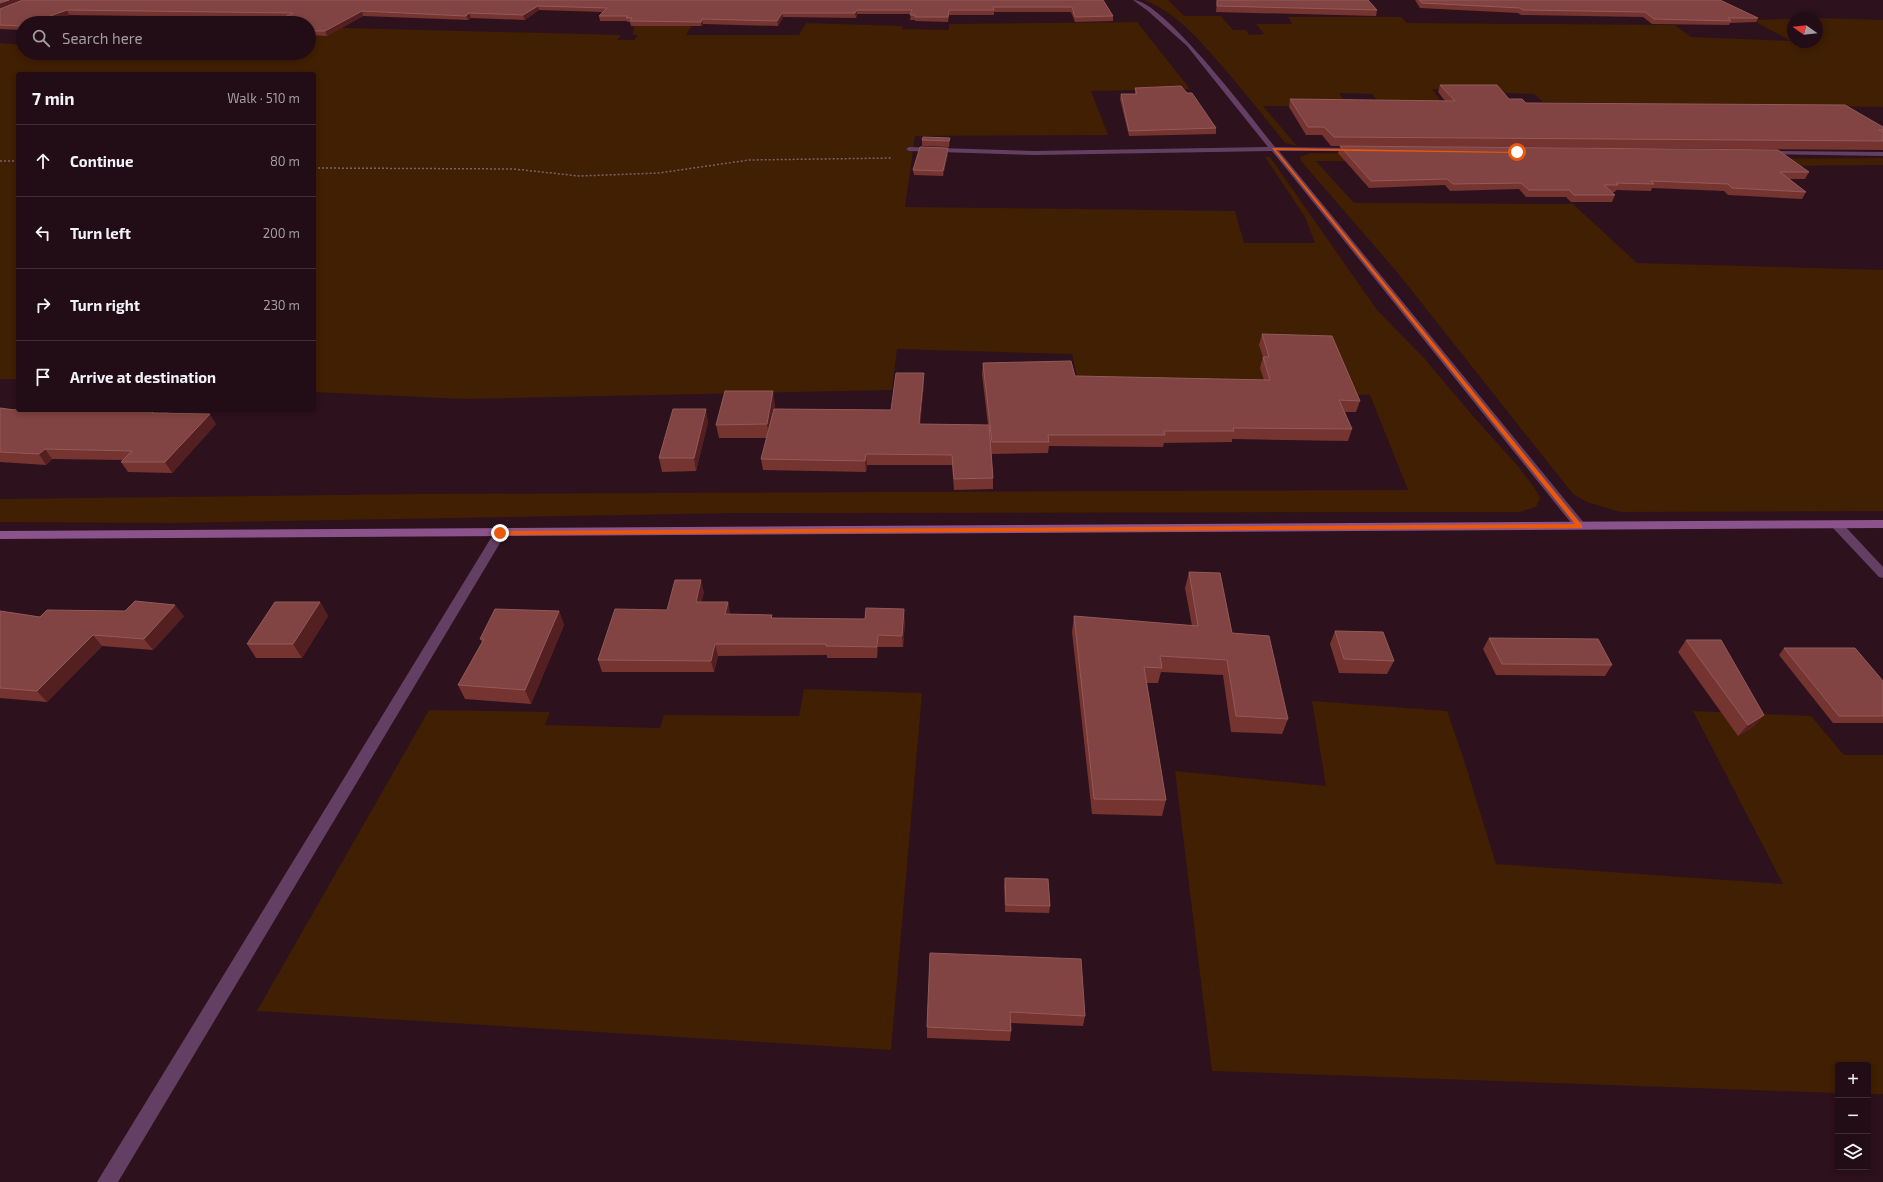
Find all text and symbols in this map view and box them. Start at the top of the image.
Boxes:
north arrow [1787,12,1823,48]
search box [16,16,316,60]
icon: search [30,27,52,49]
text: Search here [62,29,143,47]
text: 7 min [32,88,75,108]
text: Walk · 510 m [227,90,300,106]
route start [1508,143,1526,161]
icon: ahead [32,150,54,172]
text: Continue [70,152,133,170]
text: 80 m [270,153,300,169]
icon: left [32,222,54,244]
text: Turn left [70,224,131,242]
text: 200 m [263,225,300,241]
icon: right [32,294,54,316]
text: Turn right [70,296,140,314]
text: 230 m [263,297,300,313]
icon: arrive [32,366,54,388]
text: Arrive at destination [70,368,216,386]
route end [491,524,509,542]
map controls [1835,1062,1871,1170]
button: + [1835,1062,1871,1098]
button: − [1835,1098,1871,1134]
button: layers [1835,1134,1871,1170]

